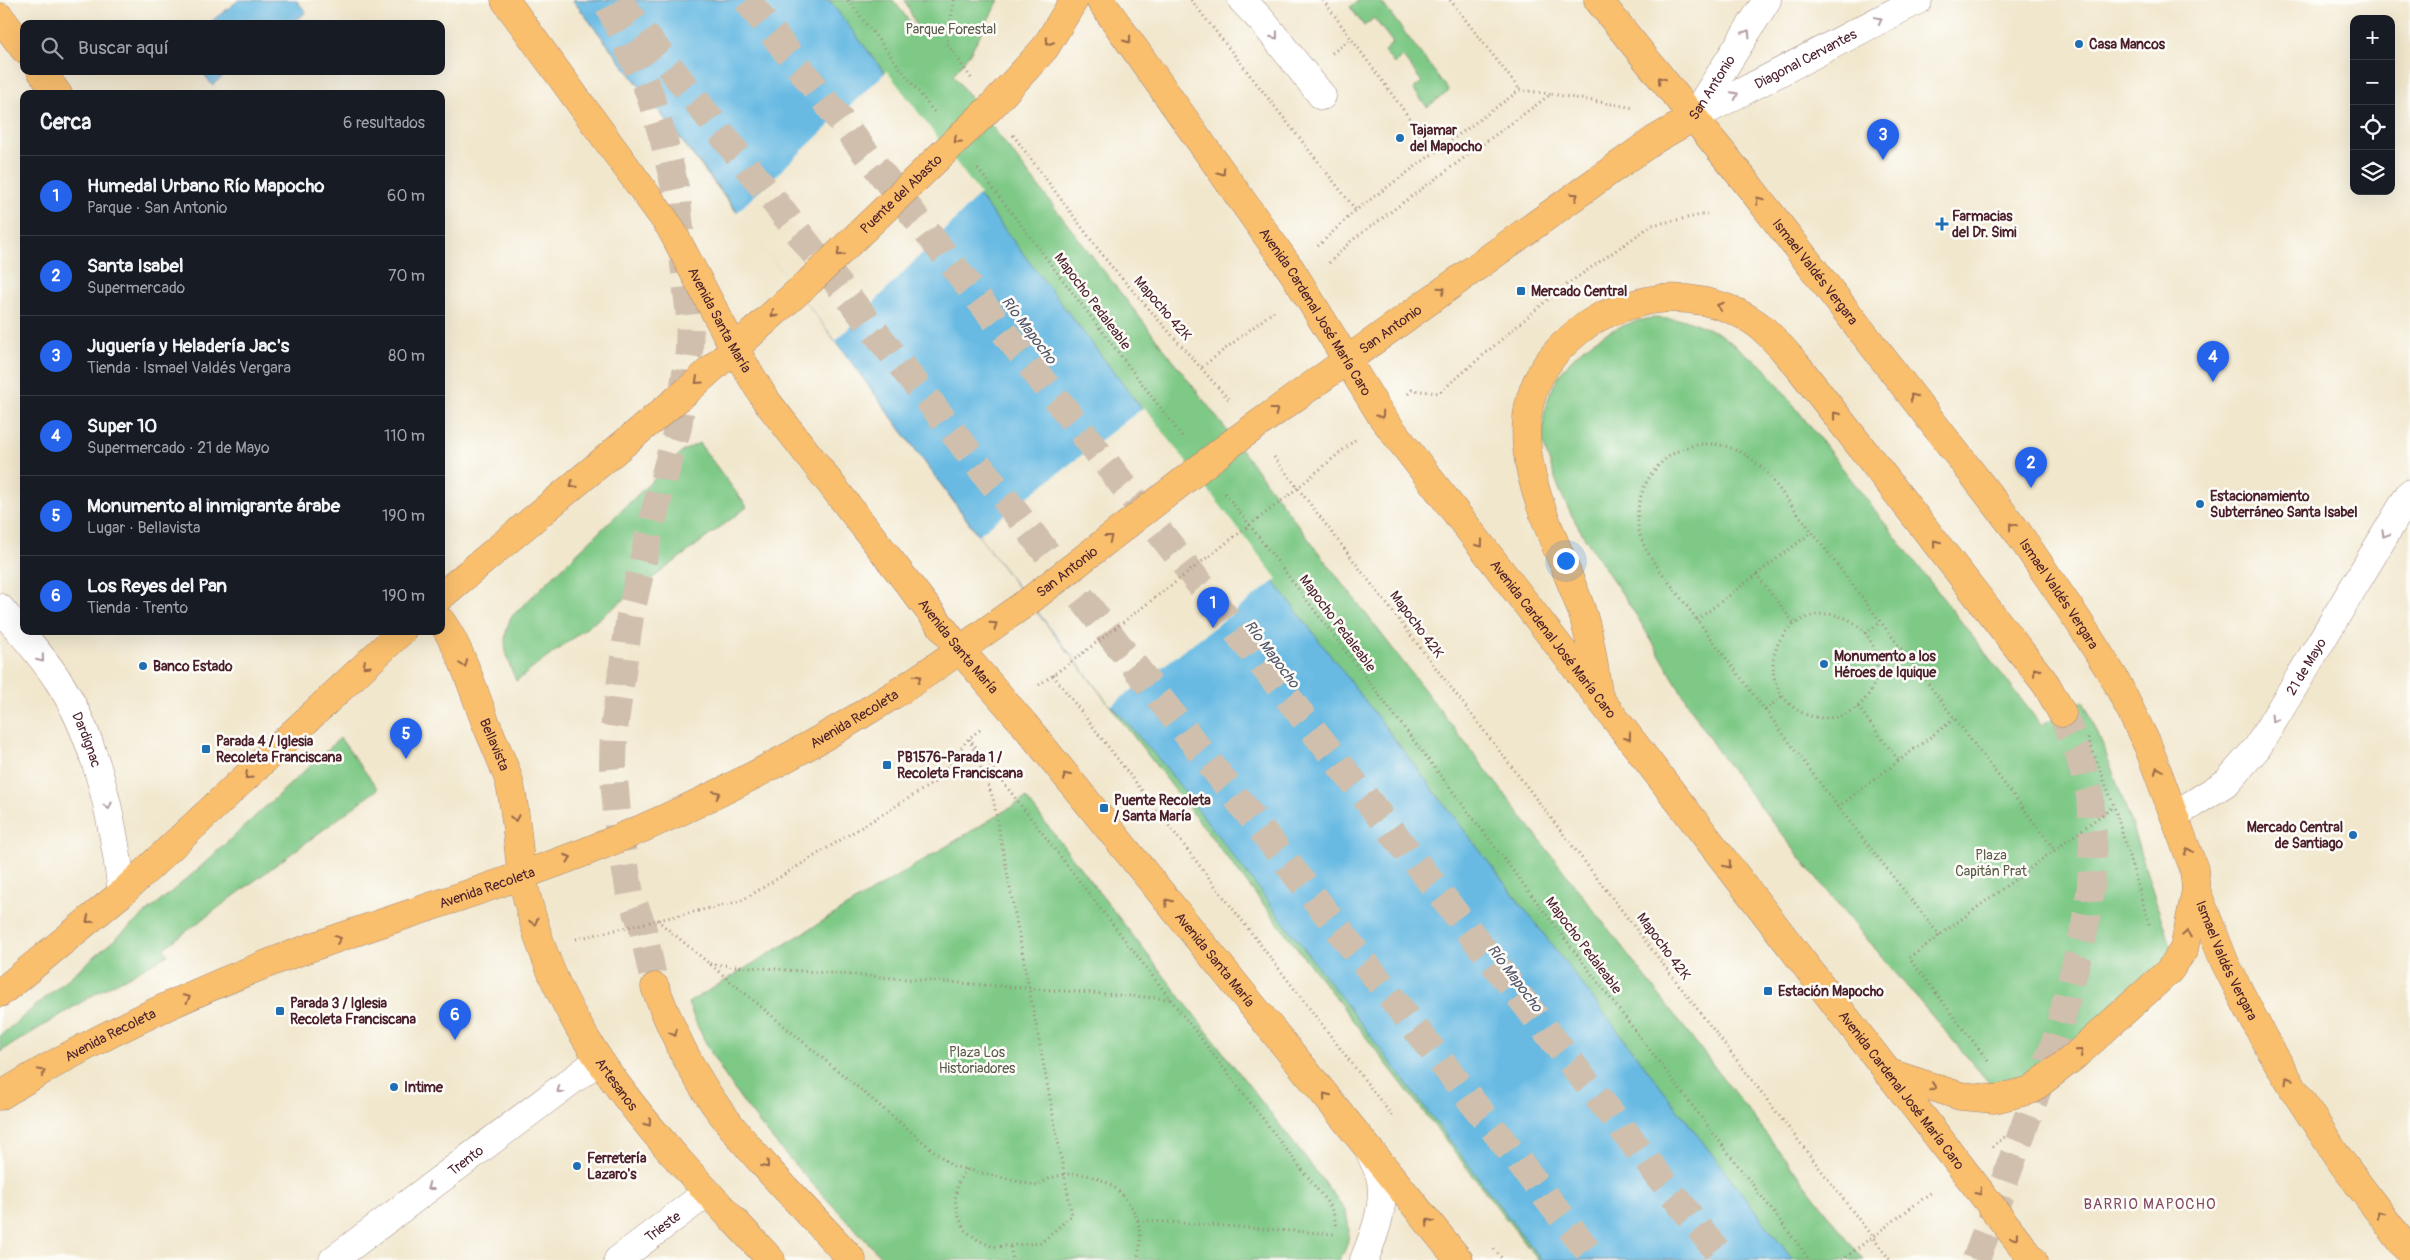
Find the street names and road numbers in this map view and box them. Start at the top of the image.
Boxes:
street label: Diagonal Cervantes [1752,25,1860,93]
street label: San Antonio [1685,52,1739,123]
street label: Puente del Abasto [857,150,946,237]
street label: Ismael Valdés Vergara [1769,215,1862,328]
street label: Avenida Cardenal José María Caro [1255,225,1375,399]
street label: Mapocho Pedaleable [1051,250,1135,353]
street label: Avenida Santa María [684,265,755,376]
street label: Mapocho 42K [1130,273,1195,344]
street label: San Antonio [1356,301,1426,358]
street label: Ismael Valdés Vergara [2015,535,2102,652]
street label: San Antonio [1033,542,1102,601]
street label: Avenida Cardenal José María Caro [1486,556,1620,722]
street label: Mapocho Pedaleable [1296,572,1380,675]
street label: Mapocho 42K [1386,588,1448,662]
street label: Avenida Santa María [914,596,1002,697]
street label: 21 de Mayo [2283,635,2330,698]
street label: Avenida Recoleta [807,686,902,752]
street label: Dardignac [68,709,105,770]
street label: Bellavista [476,716,513,773]
street label: Avenida Recoleta [437,864,537,912]
street label: Mapocho Pedaleable [1542,894,1626,997]
street label: Ismael Valdés Vergara [2192,898,2261,1023]
street label: Avenida Santa María [1171,909,1258,1011]
street label: Mapocho 42K [1633,910,1695,984]
street label: Avenida Recoleta [62,1005,159,1066]
street label: Avenida Cardenal José María Caro [1835,1008,1968,1173]
street label: Artesanos [592,1055,642,1115]
street label: Trento [445,1142,487,1179]
street label: Trieste [642,1208,684,1246]

